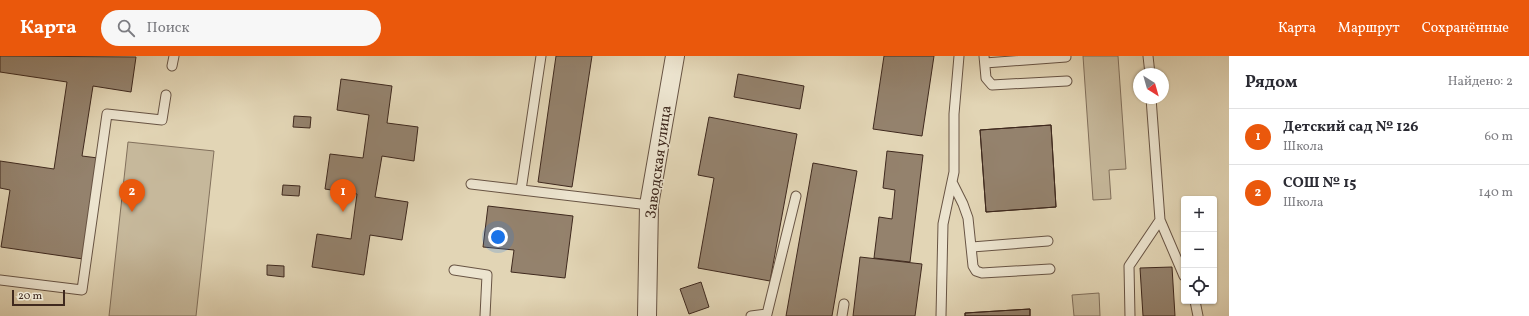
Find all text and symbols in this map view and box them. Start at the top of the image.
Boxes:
search box [101,10,381,46]
text: Карта [20,15,77,41]
icon: search [115,17,137,39]
text: Поиск [147,18,190,39]
text: Карта [1278,19,1316,38]
text: Маршрут [1338,19,1400,38]
text: Сохранённые [1422,19,1509,38]
north arrow [1133,68,1169,104]
text: Рядом [1245,71,1298,94]
text: Найдено: 2 [1448,73,1513,91]
street label: Заводская улица [641,104,678,220]
text: Детский сад № 126 [1283,117,1418,138]
text: 1 [1255,128,1261,146]
text: 60 m [1485,128,1513,146]
text: Школа [1283,138,1323,156]
text: СОШ № 15 [1283,173,1356,194]
pin: 2 [119,179,145,212]
pin: 1 [330,179,356,212]
text: 2 [1255,184,1261,202]
text: 140 m [1479,184,1513,202]
text: Школа [1283,194,1323,212]
map controls [1181,196,1217,304]
button: + [1181,196,1217,232]
your location [488,227,508,247]
button: − [1181,232,1217,268]
button: locate [1181,268,1217,304]
scale bar [12,288,65,307]
text: 20 m [18,289,42,304]

